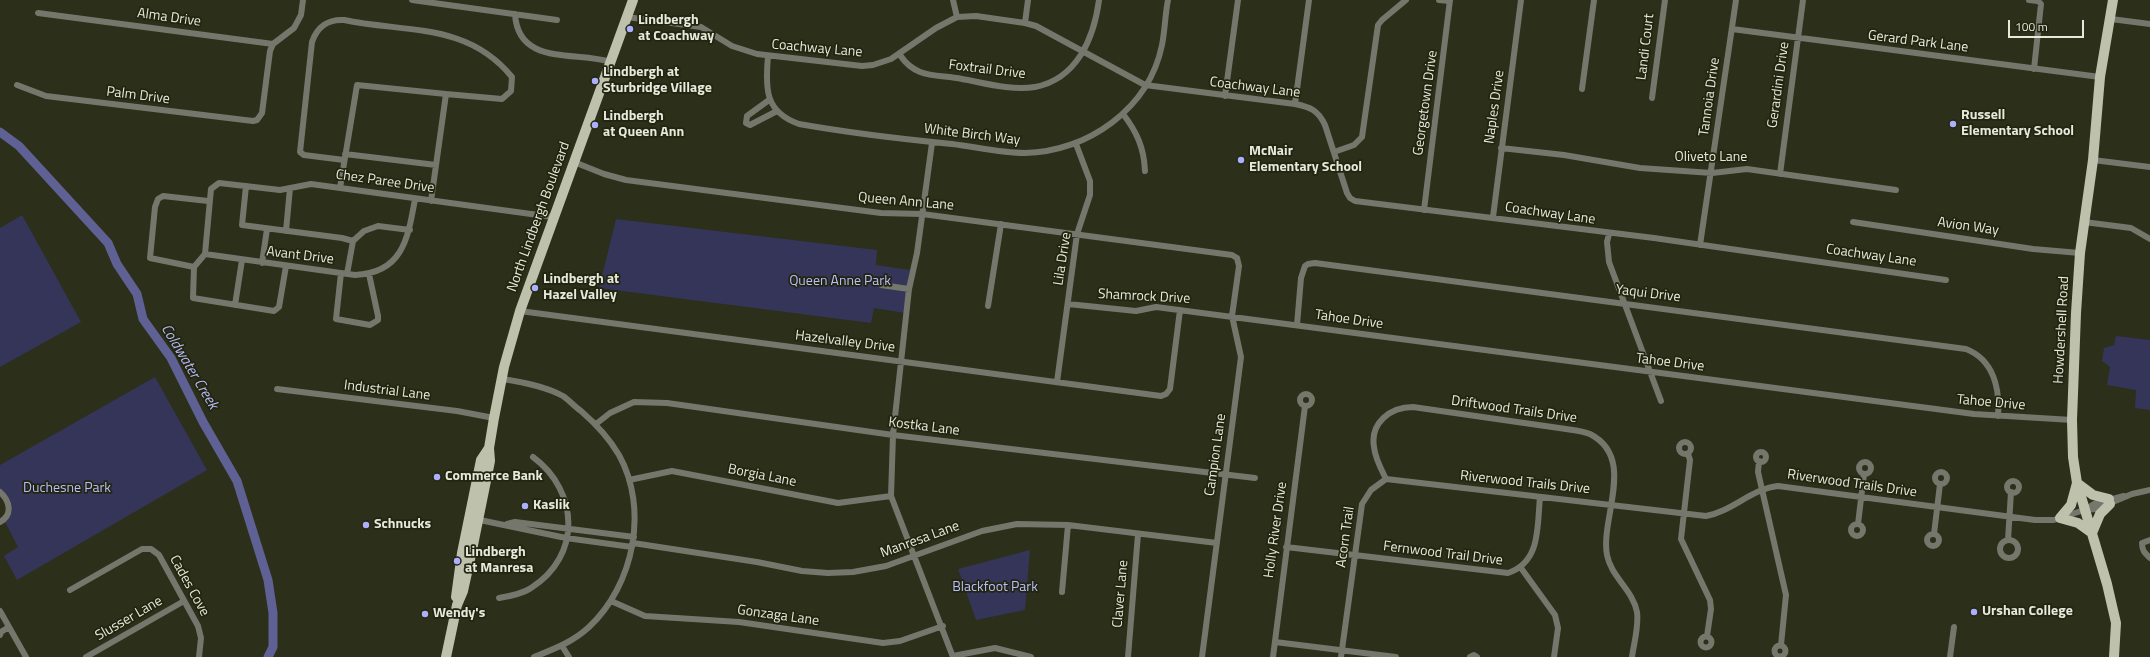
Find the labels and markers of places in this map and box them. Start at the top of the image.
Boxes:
place label: Lindbergh at Coachway [638,13,714,46]
marker: Lindbergh at Coachway [625,24,635,34]
place label: Lindbergh at Sturbridge Village [603,65,712,98]
marker: Lindbergh at Sturbridge Village [590,76,600,86]
place label: Russell Elementary School [1961,108,2074,140]
place label: Lindbergh at Queen Ann [603,109,684,142]
marker: Russell Elementary School [1948,119,1958,129]
marker: Lindbergh at Queen Ann [590,120,600,130]
place label: McNair Elementary School [1249,144,1362,176]
marker: McNair Elementary School [1236,155,1246,165]
place label: Lindbergh at Hazel Valley [543,272,619,304]
marker: Lindbergh at Hazel Valley [530,283,540,293]
place label: Commerce Bank [445,469,543,485]
marker: Commerce Bank [432,472,442,482]
place label: Kaslik [533,498,570,514]
marker: Kaslik [520,501,530,511]
place label: Schnucks [374,517,431,533]
marker: Schnucks [361,520,371,530]
place label: Lindbergh at Manresa [465,545,533,578]
marker: Lindbergh at Manresa [452,556,462,566]
place label: Urshan College [1982,604,2073,620]
place label: Wendy's [433,606,485,622]
marker: Urshan College [1969,607,1979,617]
marker: Wendy's [420,609,430,619]

